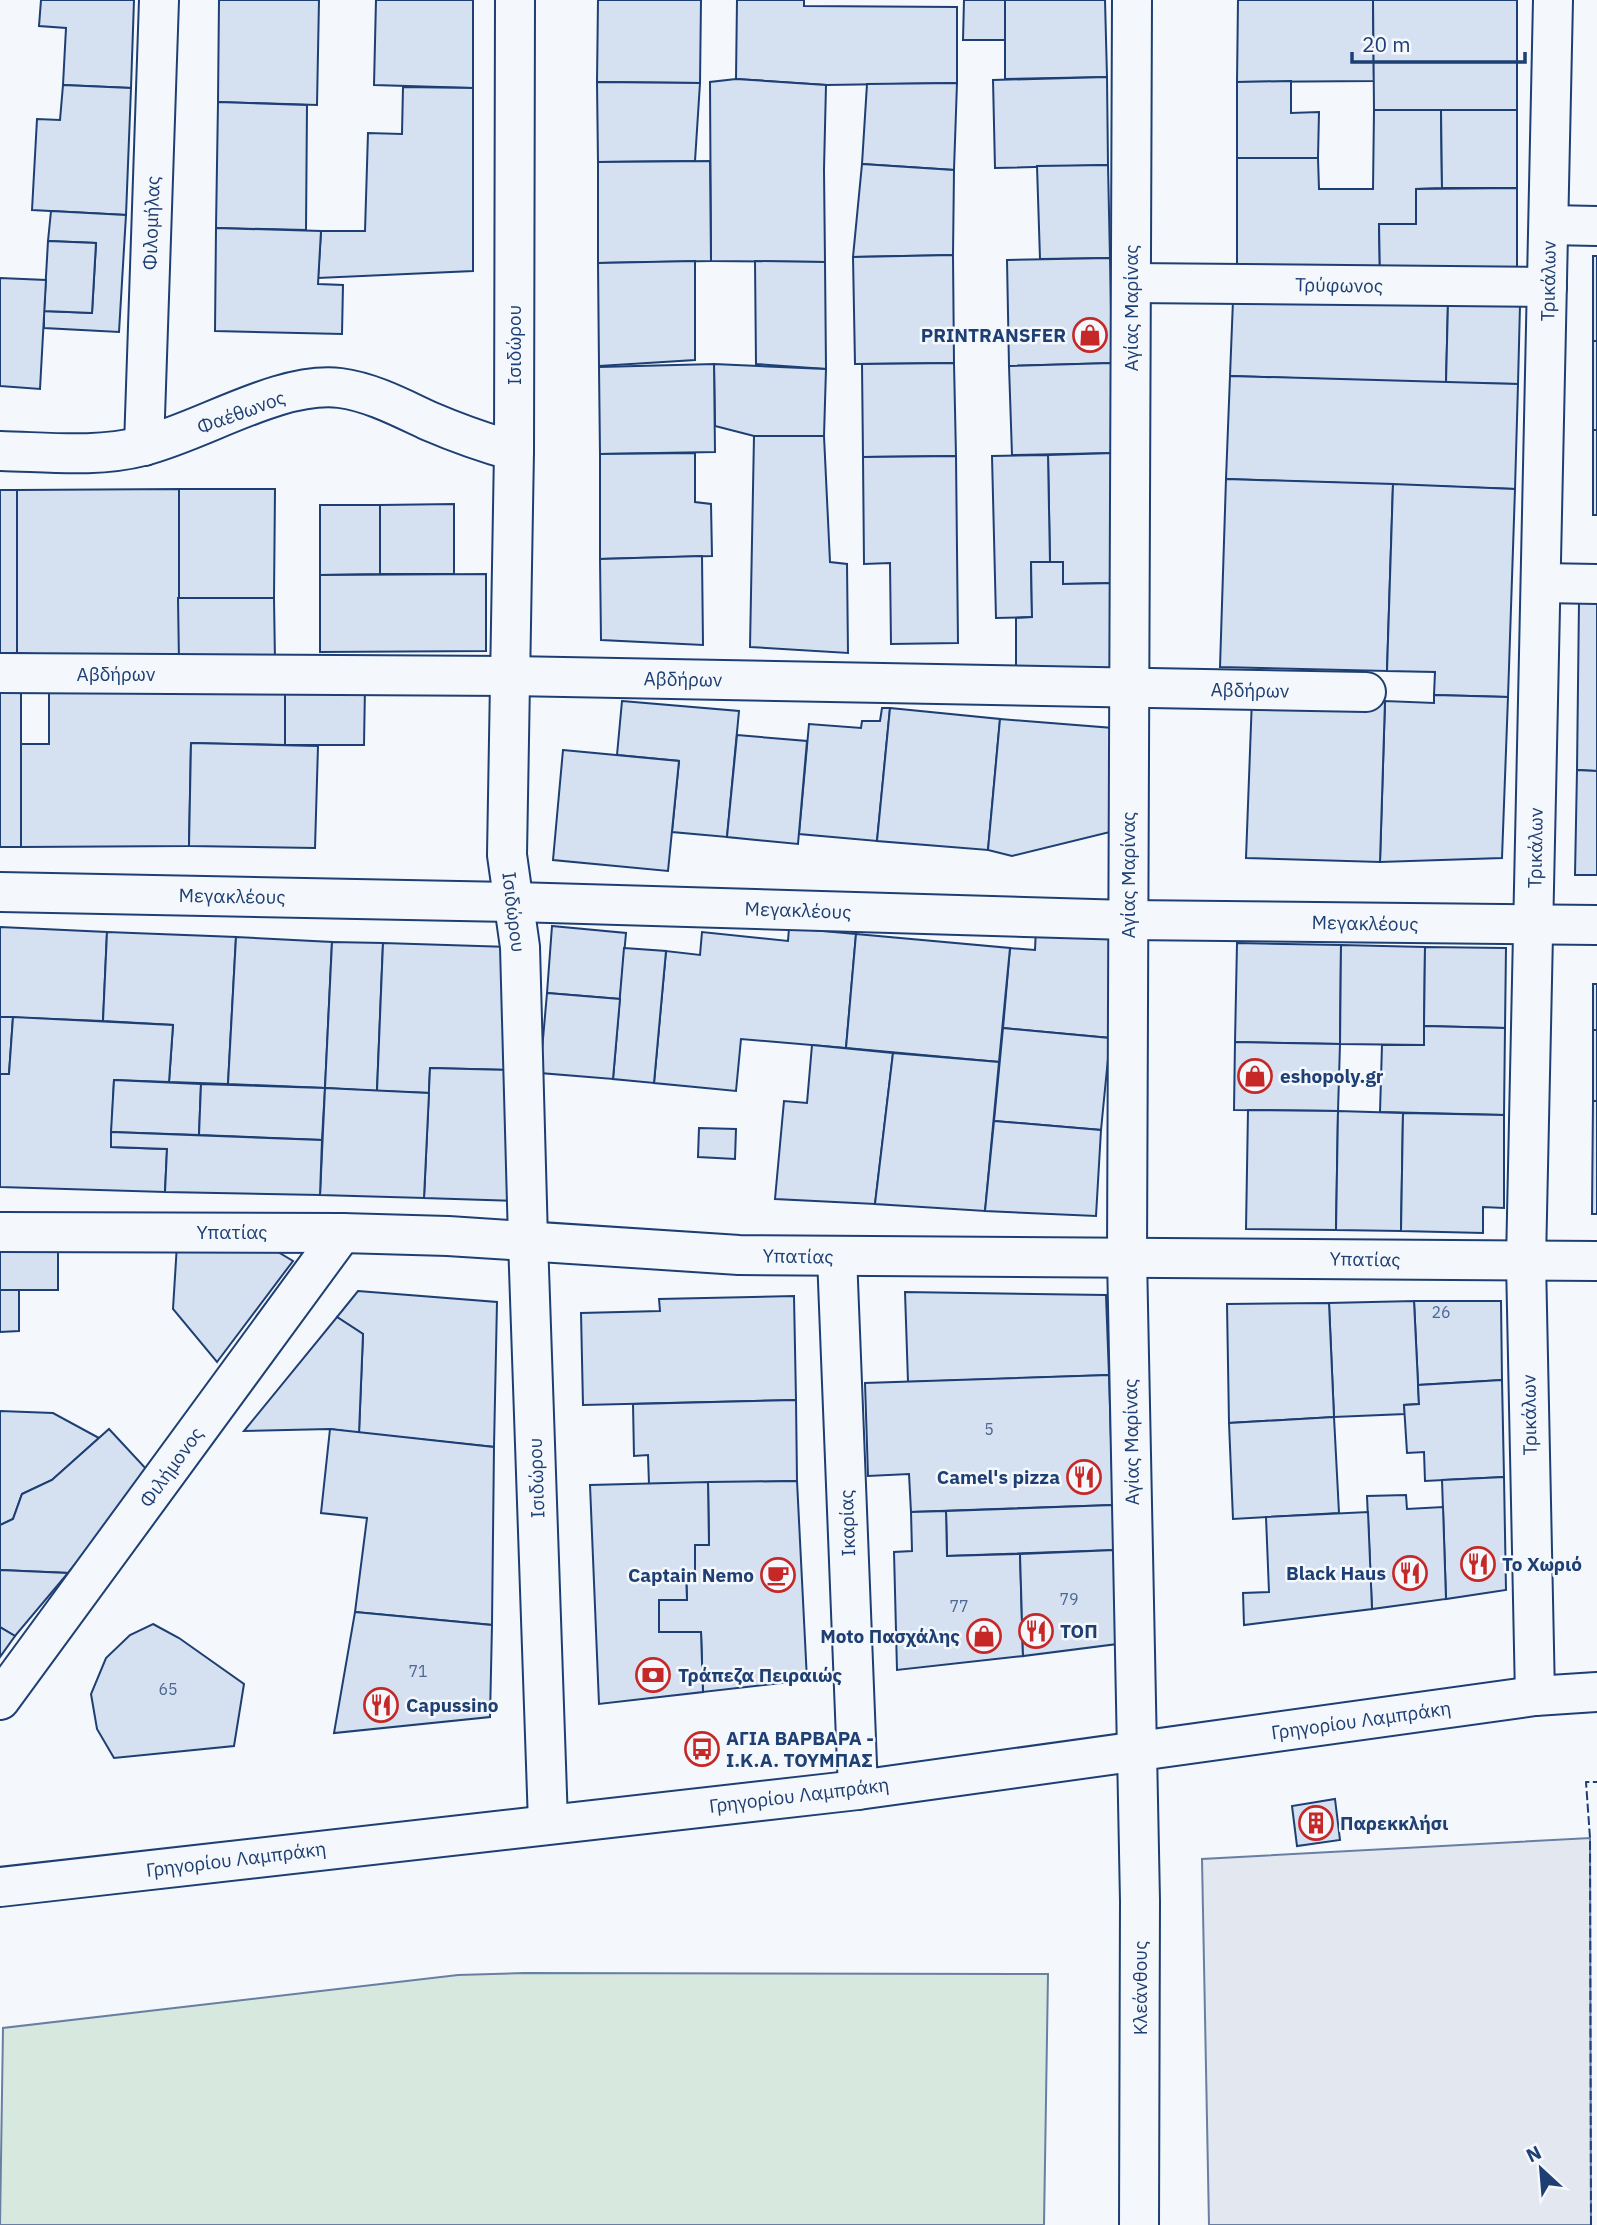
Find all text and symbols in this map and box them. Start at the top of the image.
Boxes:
scale bar [1352,21,1525,65]
text: 20 m [1362,30,1411,58]
street label: Φιλομήλας [137,175,165,271]
street label: Τρικάλων [1535,240,1561,322]
street label: Αγίας Μαρίνας [1119,245,1143,371]
street label: Τρύφωνος [1295,272,1383,298]
street label: Ισιδώρου [502,305,526,385]
shop icon: PRINTRANSFER [1071,316,1109,354]
place label: PRINTRANSFER [921,323,1066,347]
street label: Φαέθωνος [194,385,288,439]
street label: Αβδήρων [77,662,156,686]
street label: Αβδήρων [643,666,723,692]
street label: Αβδήρων [1210,677,1290,703]
street label: Τρικάλων [1522,807,1548,889]
street label: Αγίας Μαρίνας [1116,812,1140,938]
street label: Ισιδώρου [497,870,531,954]
street label: Μεγακλέους [178,883,286,909]
street label: Μεγακλέους [744,896,852,924]
street label: Μεγακλέους [1311,910,1419,936]
shop icon: eshopoly.gr [1236,1057,1274,1095]
place label: eshopoly.gr [1280,1064,1384,1088]
street label: Υπατίας [197,1220,267,1244]
street label: Υπατίας [762,1243,834,1269]
street label: Υπατίας [1329,1246,1401,1272]
house number: 26 [1431,1302,1451,1322]
street label: Τρικάλων [1516,1374,1542,1456]
street label: Αγίας Μαρίνας [1118,1378,1144,1506]
house number: 5 [984,1419,994,1439]
street label: Φιλήμονος [134,1422,208,1512]
street label: Ισιδώρου [523,1437,549,1519]
restaurant icon: Camel's pizza [1065,1458,1103,1496]
place label: Camel's pizza [937,1465,1060,1489]
street label: Ικαρίας [834,1489,860,1557]
restaurant icon: Το Χωριό [1459,1545,1497,1583]
place label: Το Χωριό [1502,1552,1582,1576]
restaurant icon: Black Haus [1391,1554,1429,1592]
cafe icon: Captain Nemo [759,1556,797,1594]
place label: Black Haus [1286,1561,1386,1585]
place label: Captain Nemo [628,1563,754,1587]
house number: 79 [1059,1589,1079,1609]
house number: 77 [949,1596,969,1616]
restaurant icon: ΤΟΠ [1017,1612,1055,1650]
shop icon: Moto Πασχάλης [965,1617,1003,1655]
place label: ΤΟΠ [1060,1619,1098,1643]
place label: Moto Πασχάλης [820,1624,960,1648]
bank icon: Τράπεζα Πειραιώς [634,1656,672,1694]
house number: 71 [408,1661,428,1681]
place label: Τράπεζα Πειραιώς [678,1663,843,1687]
house number: 65 [158,1679,178,1699]
restaurant icon: Capussino [362,1686,400,1724]
place label: Capussino [406,1693,499,1717]
street label: Γρηγορίου Λαμπράκη [1270,1696,1452,1744]
place label: ΑΓΙΑ ΒΑΡΒΑΡΑ - Ι.Κ.Α. ΤΟΥΜΠΑΣ [726,1726,874,1772]
bus stop icon: ΑΓΙΑ ΒΑΡΒΑΡΑ - Ι.Κ.Α. ΤΟΥΜΠΑΣ [683,1730,721,1768]
street label: Γρηγορίου Λαμπράκη [708,1772,890,1818]
building icon: Παρεκκλήσι [1297,1804,1335,1842]
place label: Παρεκκλήσι [1340,1811,1448,1835]
street label: Γρηγορίου Λαμπράκη [145,1836,327,1882]
street label: Κλεάνθους [1128,1941,1152,2035]
north arrow [1506,2134,1576,2204]
text: N [1522,2140,1545,2168]

